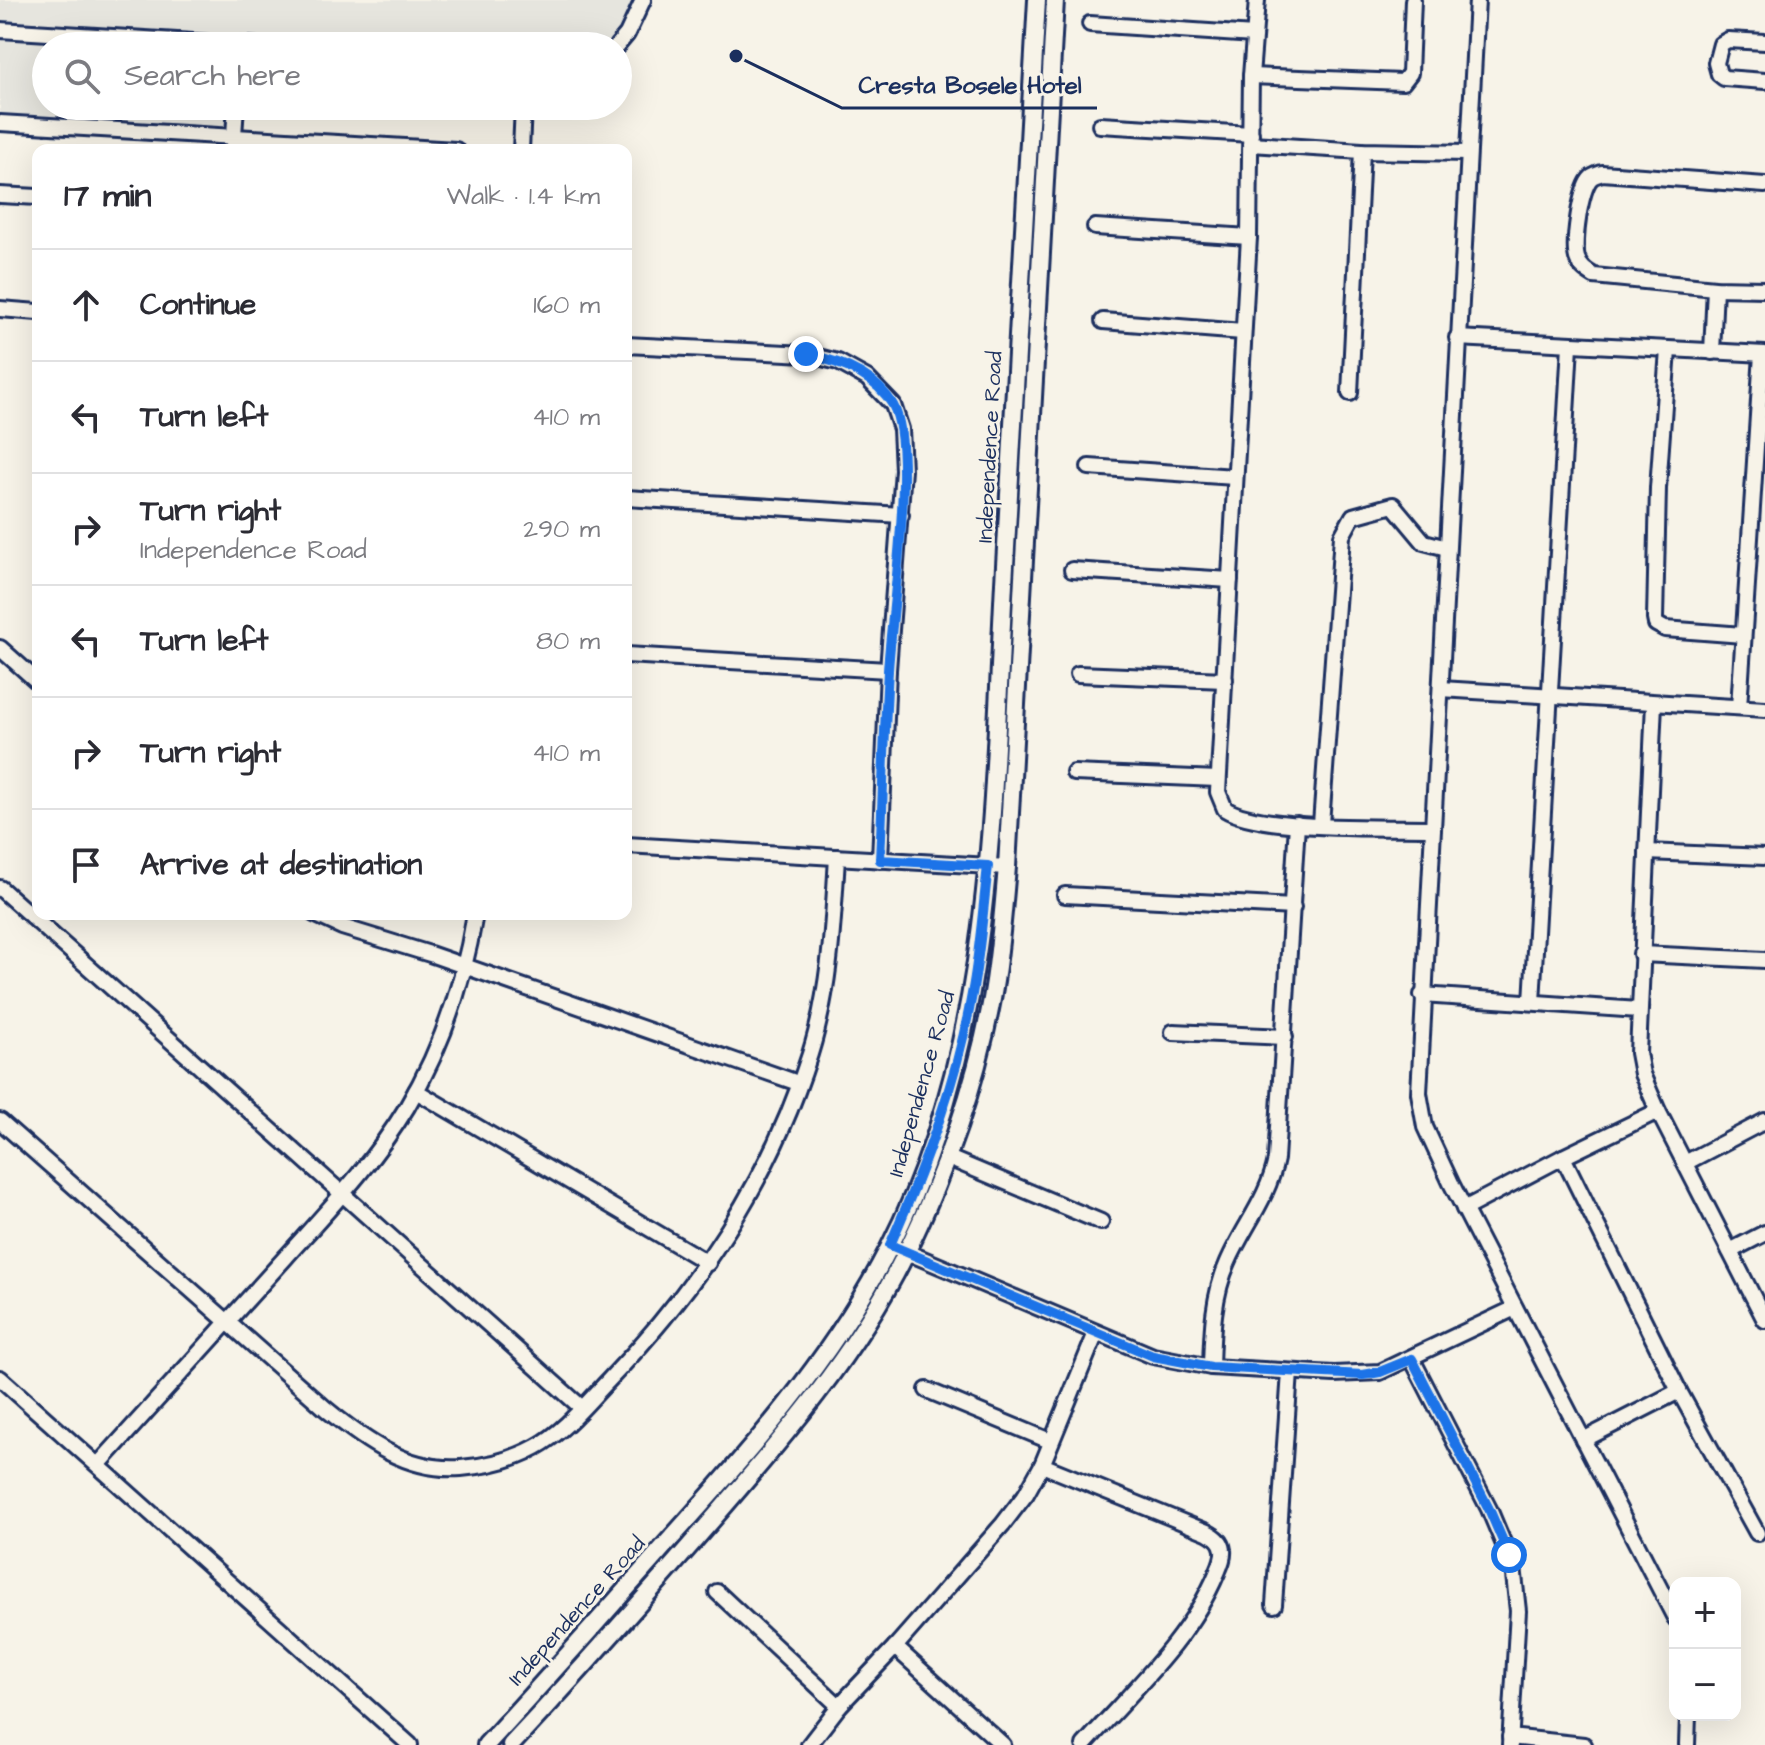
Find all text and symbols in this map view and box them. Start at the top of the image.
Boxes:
search box [32,32,632,120]
icon: search [60,54,104,98]
text: Search here [124,55,301,97]
callout: Cresta Bosele Hotel [842,60,1097,108]
text: Cresta Bosele Hotel [858,69,1082,103]
text: 17 min [64,172,152,220]
text: Walk · 1.4 km [446,178,600,214]
icon: ahead [64,283,108,327]
text: Continue [140,284,256,326]
text: 160 m [533,287,600,323]
route end [788,336,824,372]
street label: Independence Road [969,350,1011,544]
icon: left [64,395,108,439]
text: Turn left [140,396,268,438]
text: 410 m [532,399,600,435]
text: Turn right [140,490,281,532]
icon: right [64,507,108,551]
text: 290 m [523,511,600,547]
text: Independence Road [140,532,367,568]
icon: left [64,619,108,663]
text: Turn left [140,620,268,662]
text: 80 m [536,623,600,659]
icon: right [64,731,108,775]
text: Turn right [140,732,281,774]
text: 410 m [532,735,600,771]
icon: arrive [64,843,108,887]
text: Arrive at destination [140,844,422,886]
street label: Independence Road [881,987,963,1181]
street label: Independence Road [501,1529,653,1693]
route start [1491,1537,1527,1573]
map controls [1669,1577,1741,1721]
button: + [1669,1577,1741,1649]
button: − [1669,1649,1741,1721]

